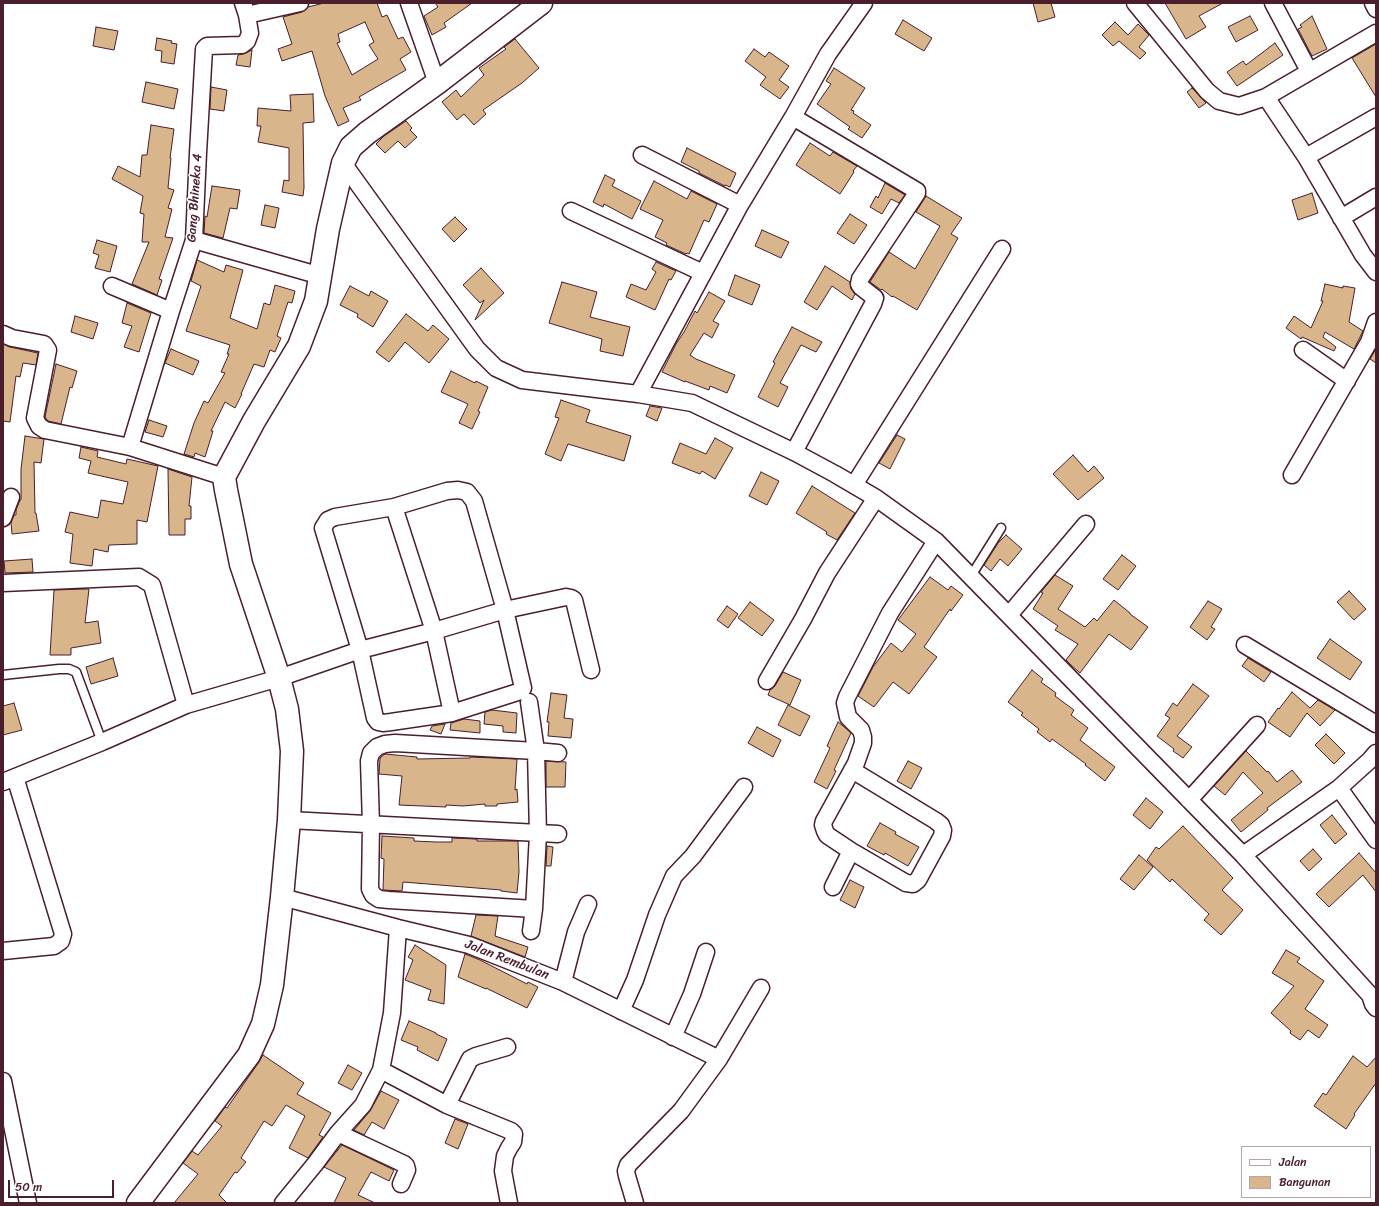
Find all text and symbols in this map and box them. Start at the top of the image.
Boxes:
street label: Gang Bhineka 4 [184,153,206,243]
street label: Jalan Rembulan [463,937,551,983]
legend [1241,1146,1371,1198]
text: Jalan [1279,1151,1307,1173]
text: Bangunan [1279,1171,1331,1193]
scale bar [10,1172,116,1198]
text: 50 m [15,1176,42,1198]

